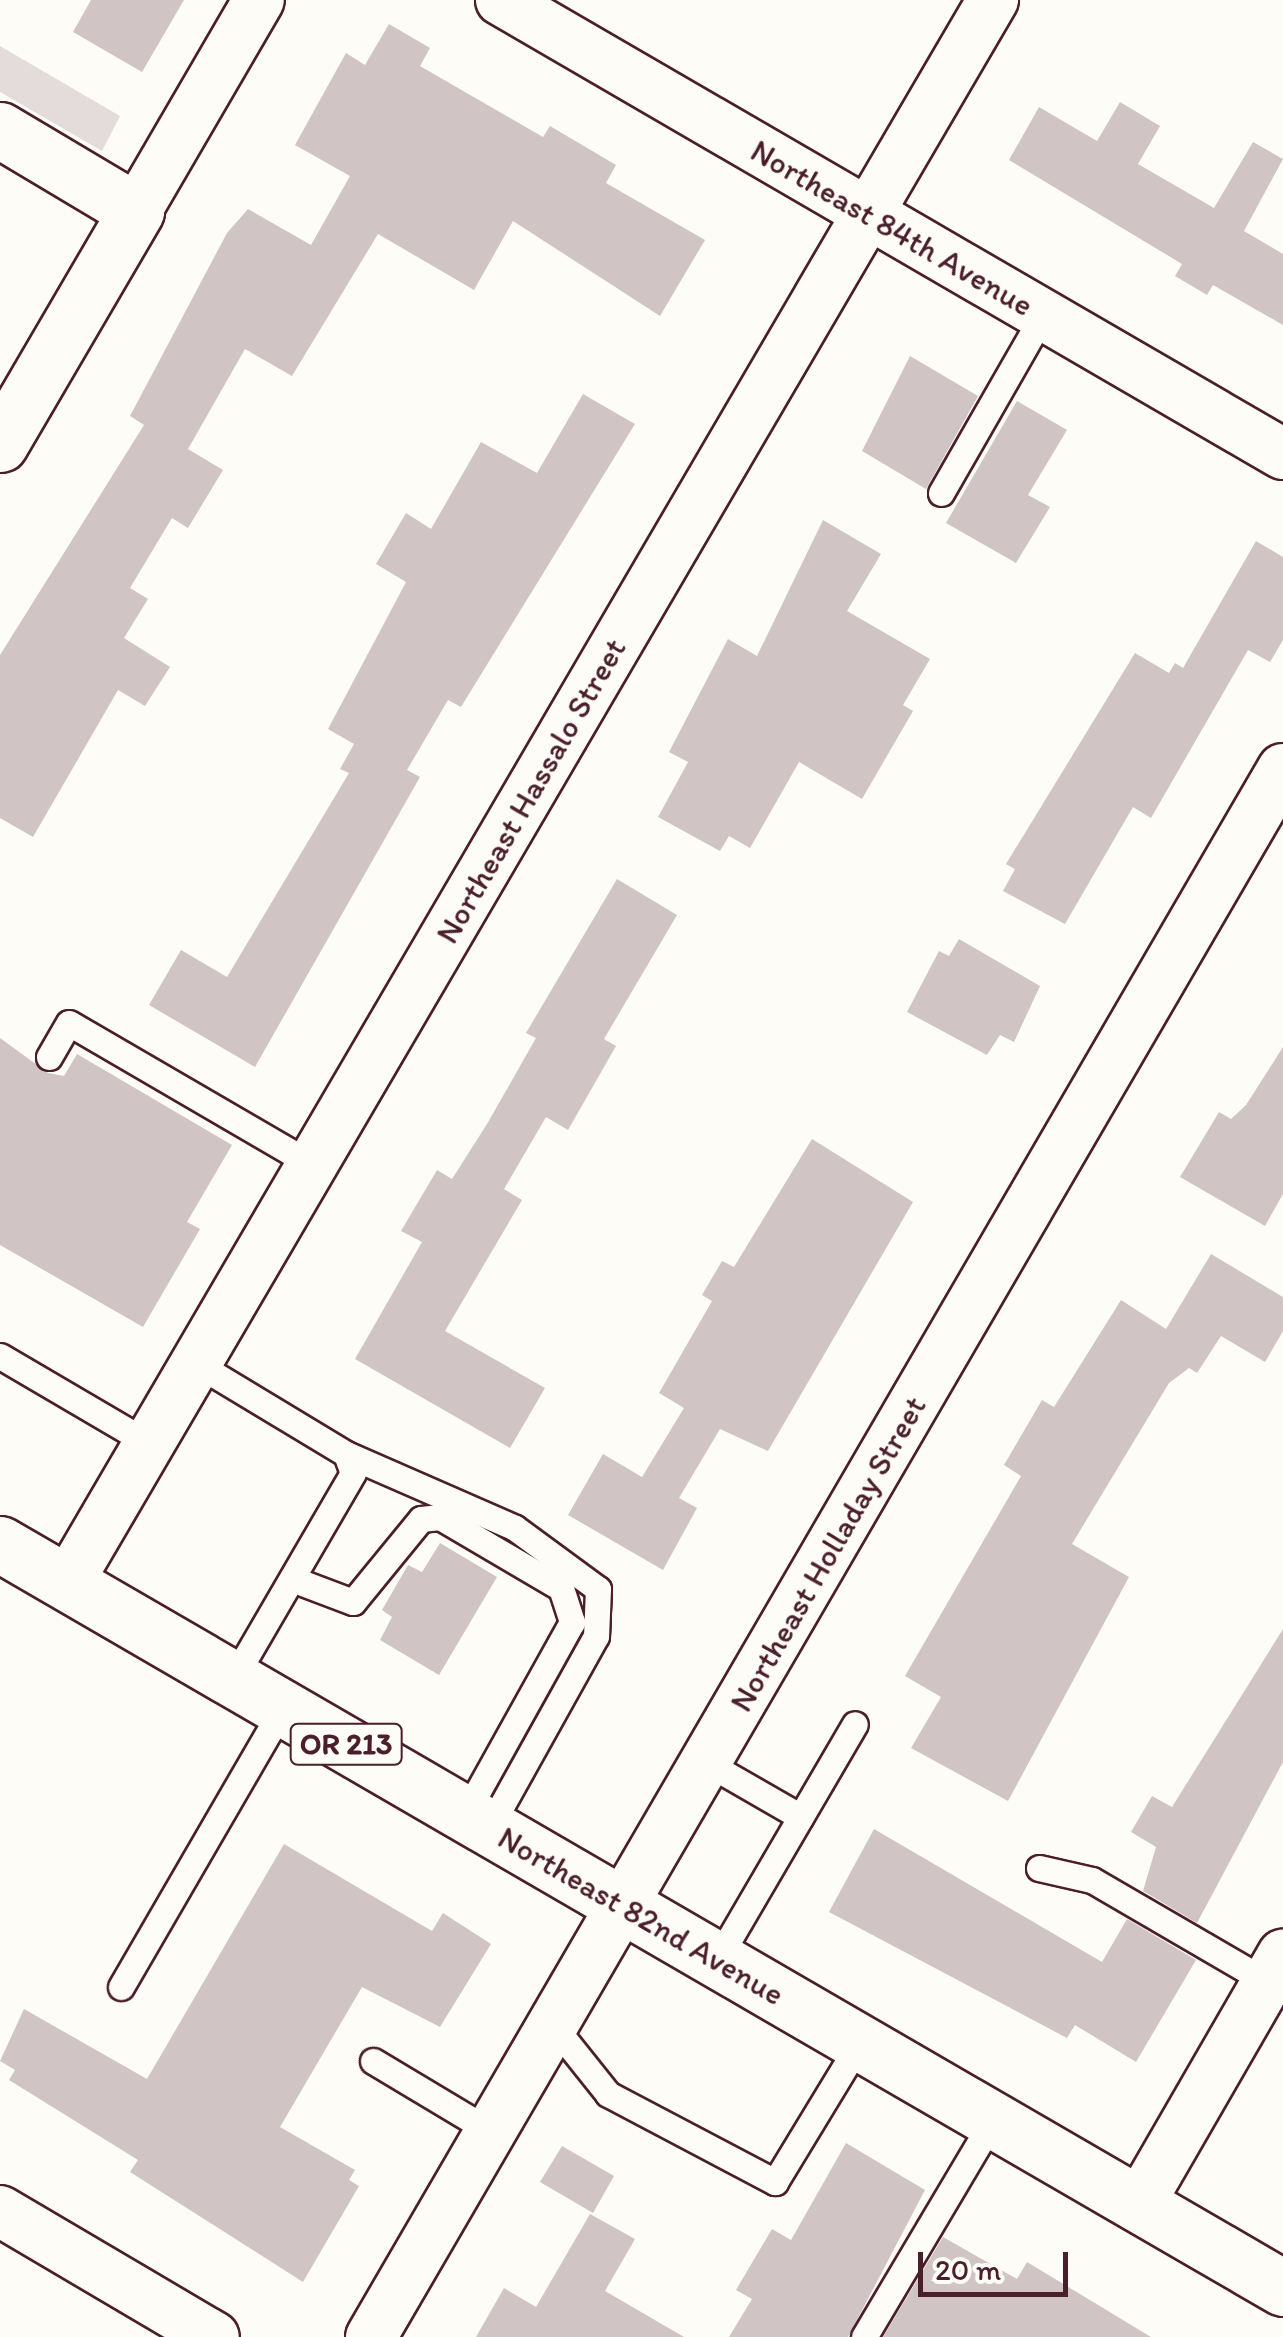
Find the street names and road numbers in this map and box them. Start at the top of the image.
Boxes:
street label: Northeast 84th Avenue [745,132,1039,324]
street label: Northeast Hassalo Street [428,632,634,950]
street label: Northeast Holladay Street [722,1389,934,1719]
road number: OR 213 [288,1719,404,1769]
street label: Northeast 82nd Avenue [492,1819,790,2013]

